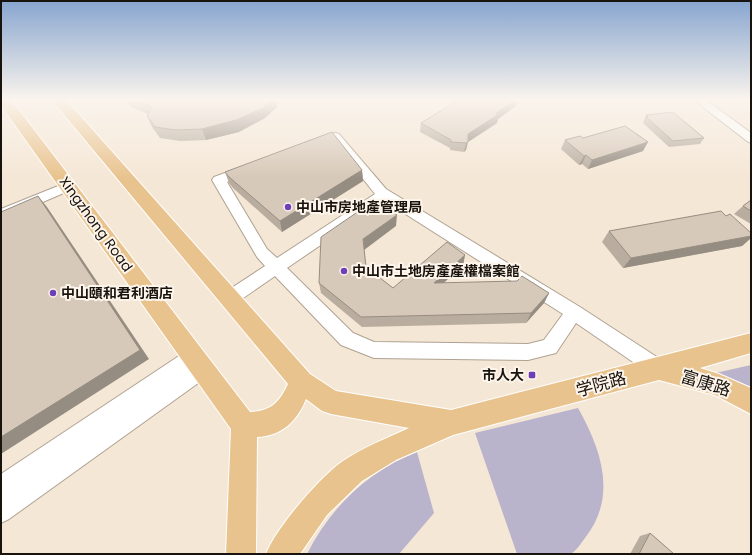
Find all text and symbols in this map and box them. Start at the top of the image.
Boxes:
street label: Xingzhong Road [55,172,137,276]
place label: 中山市房地產管理局 [296,197,422,217]
marker: 中山市房地產管理局 [283,202,293,212]
place label: 中山市土地房產產權檔案館 [352,261,520,281]
marker: 中山市土地房產產權檔案館 [339,266,349,276]
place label: 中山頤和君利酒店 [61,283,173,303]
marker: 中山頤和君利酒店 [48,288,58,298]
street label: 富康路 [678,364,734,402]
place label: 市人大 [482,365,524,385]
street label: 学院路 [573,366,629,402]
marker: 市人大 [527,370,537,380]

